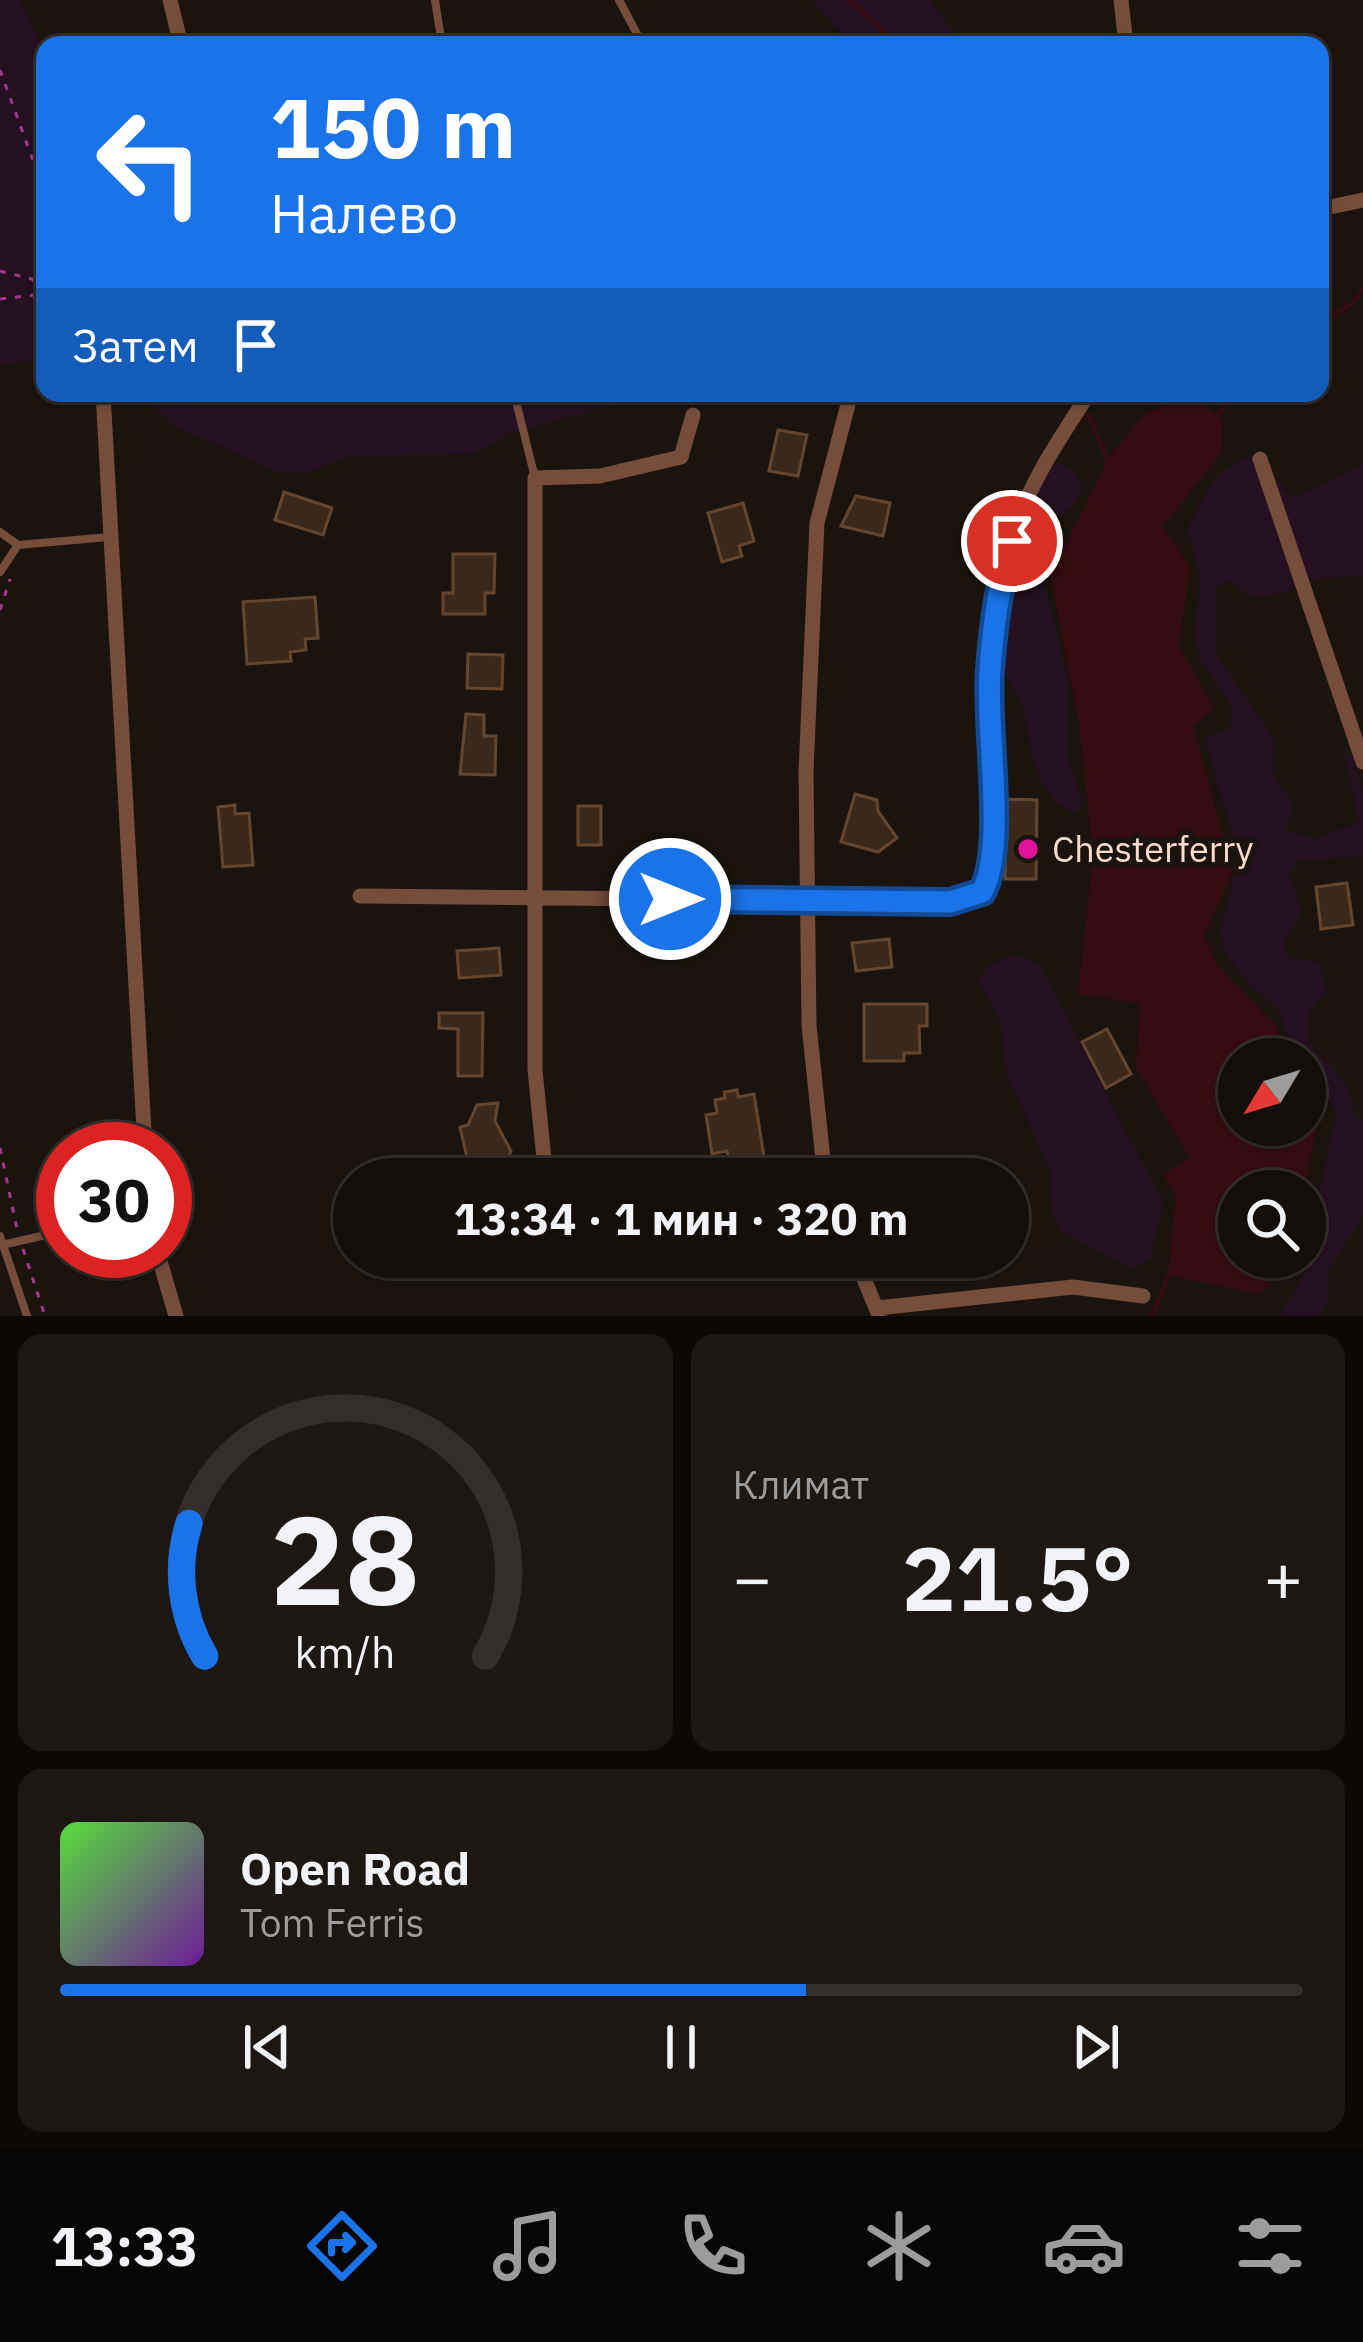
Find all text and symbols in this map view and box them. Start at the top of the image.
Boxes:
text: 150 m [270,72,516,181]
icon: left [72,84,228,240]
text: Налево [270,178,458,248]
icon: arrive [223,312,289,378]
text: Затем [72,316,199,374]
pin [961,490,1063,592]
icon: arrive [979,508,1045,574]
place label: Chesterferry [1052,825,1254,872]
position arrow [607,836,733,962]
marker: Chesterferry [1015,836,1041,862]
north arrow [1218,1038,1326,1146]
map controls [1218,1038,1326,1278]
speed limit sign: 30 [36,1122,192,1278]
button: search [1218,1170,1326,1278]
text: 13:34 · 1 мин · 320 m [454,1189,908,1247]
text: Климат [733,1459,869,1510]
text: 28 [270,1477,420,1639]
text: 21.5° [902,1519,1134,1636]
text: − [733,1534,772,1620]
text: + [1263,1534,1303,1620]
text: km/h [295,1623,396,1679]
text: Open Road [240,1839,470,1897]
text: Tom Ferris [240,1897,424,1948]
icon: previous [234,2014,300,2080]
icon: pause [648,2014,714,2080]
icon: next [1063,2014,1129,2080]
icon: directions [300,2204,384,2288]
icon: music [486,2204,570,2288]
icon: phone [671,2204,755,2288]
icon: climate [857,2204,941,2288]
icon: car [1042,2204,1126,2288]
icon: filters [1228,2204,1312,2288]
text: 13:33 [51,2211,198,2281]

